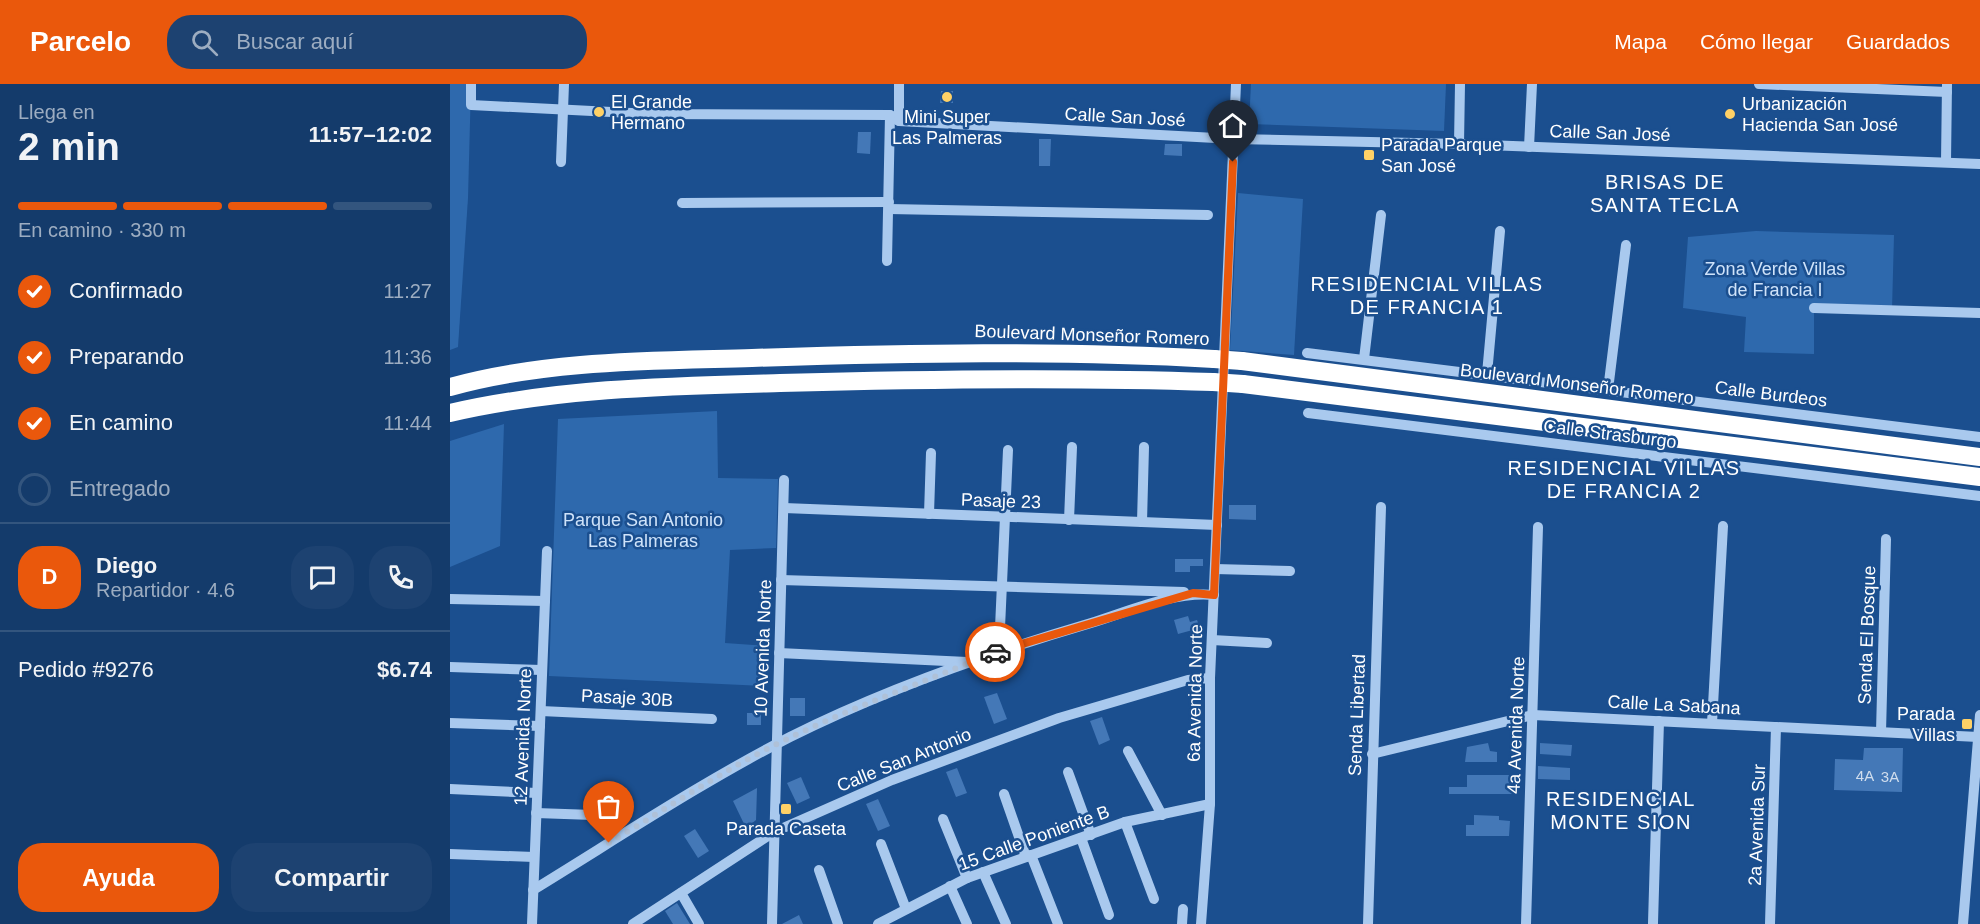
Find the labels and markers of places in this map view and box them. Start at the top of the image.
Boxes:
marker: Mini Super Las Palmeras [940,90,954,104]
place label: El Grande Hermano [611,92,692,133]
place label: Urbanización Hacienda San José [1742,94,1898,135]
pin [1207,100,1258,162]
marker: El Grande Hermano [592,105,606,119]
place label: Mini Super Las Palmeras [892,107,1002,148]
marker: Urbanización Hacienda San José [1723,107,1737,121]
place label: Parada Parque San José [1381,135,1502,176]
marker: Parada Parque San José [1362,148,1376,162]
place label: Parada Villas [1897,704,1956,745]
marker: Parada Villas [1960,717,1974,731]
pin [583,781,634,843]
marker: Parada Caseta [779,802,793,816]
place label: Parada Caseta [726,819,847,839]

